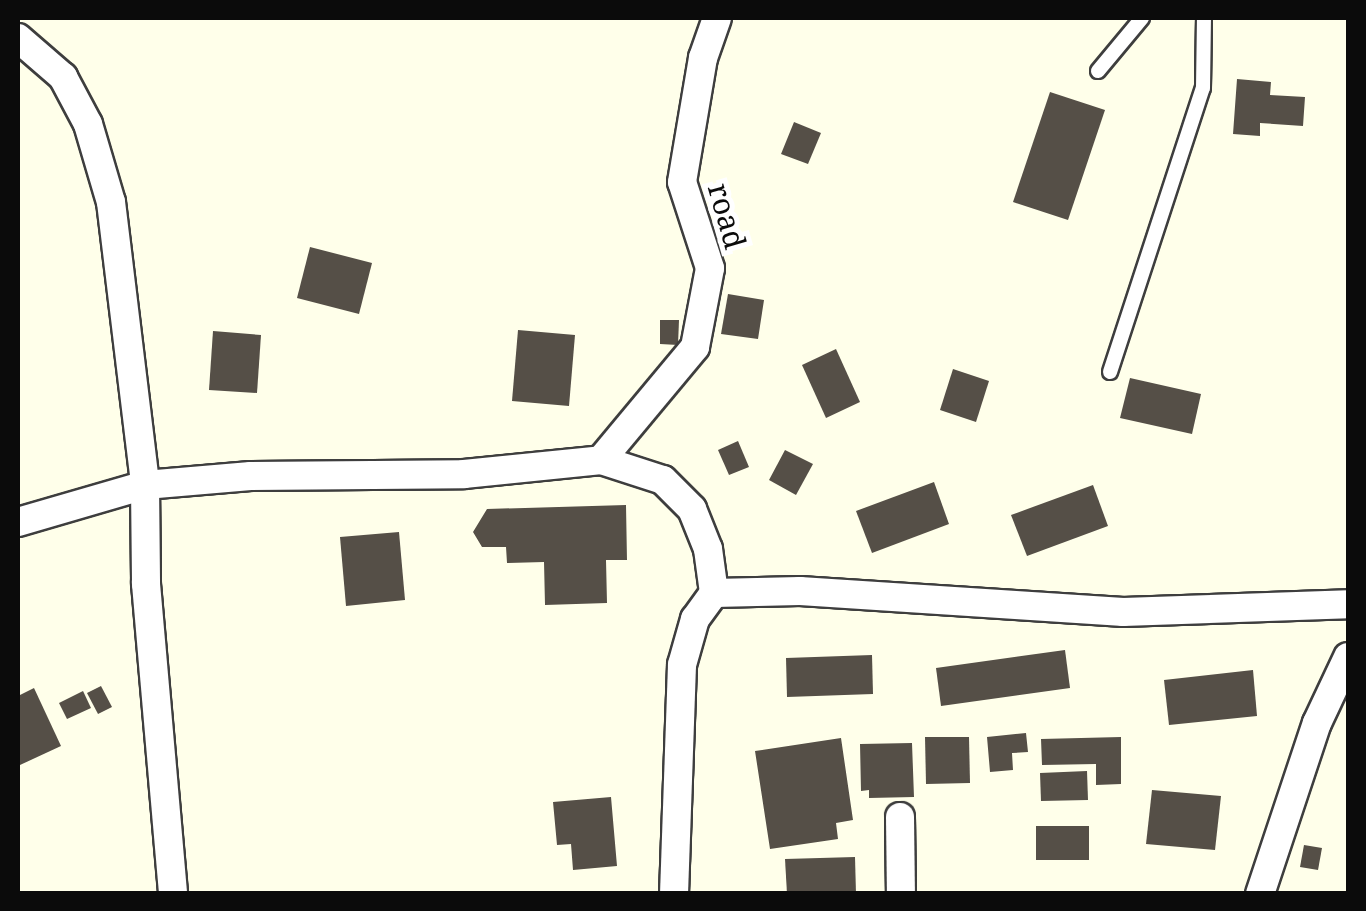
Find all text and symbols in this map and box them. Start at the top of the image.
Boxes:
street label: road [700,179,754,253]

